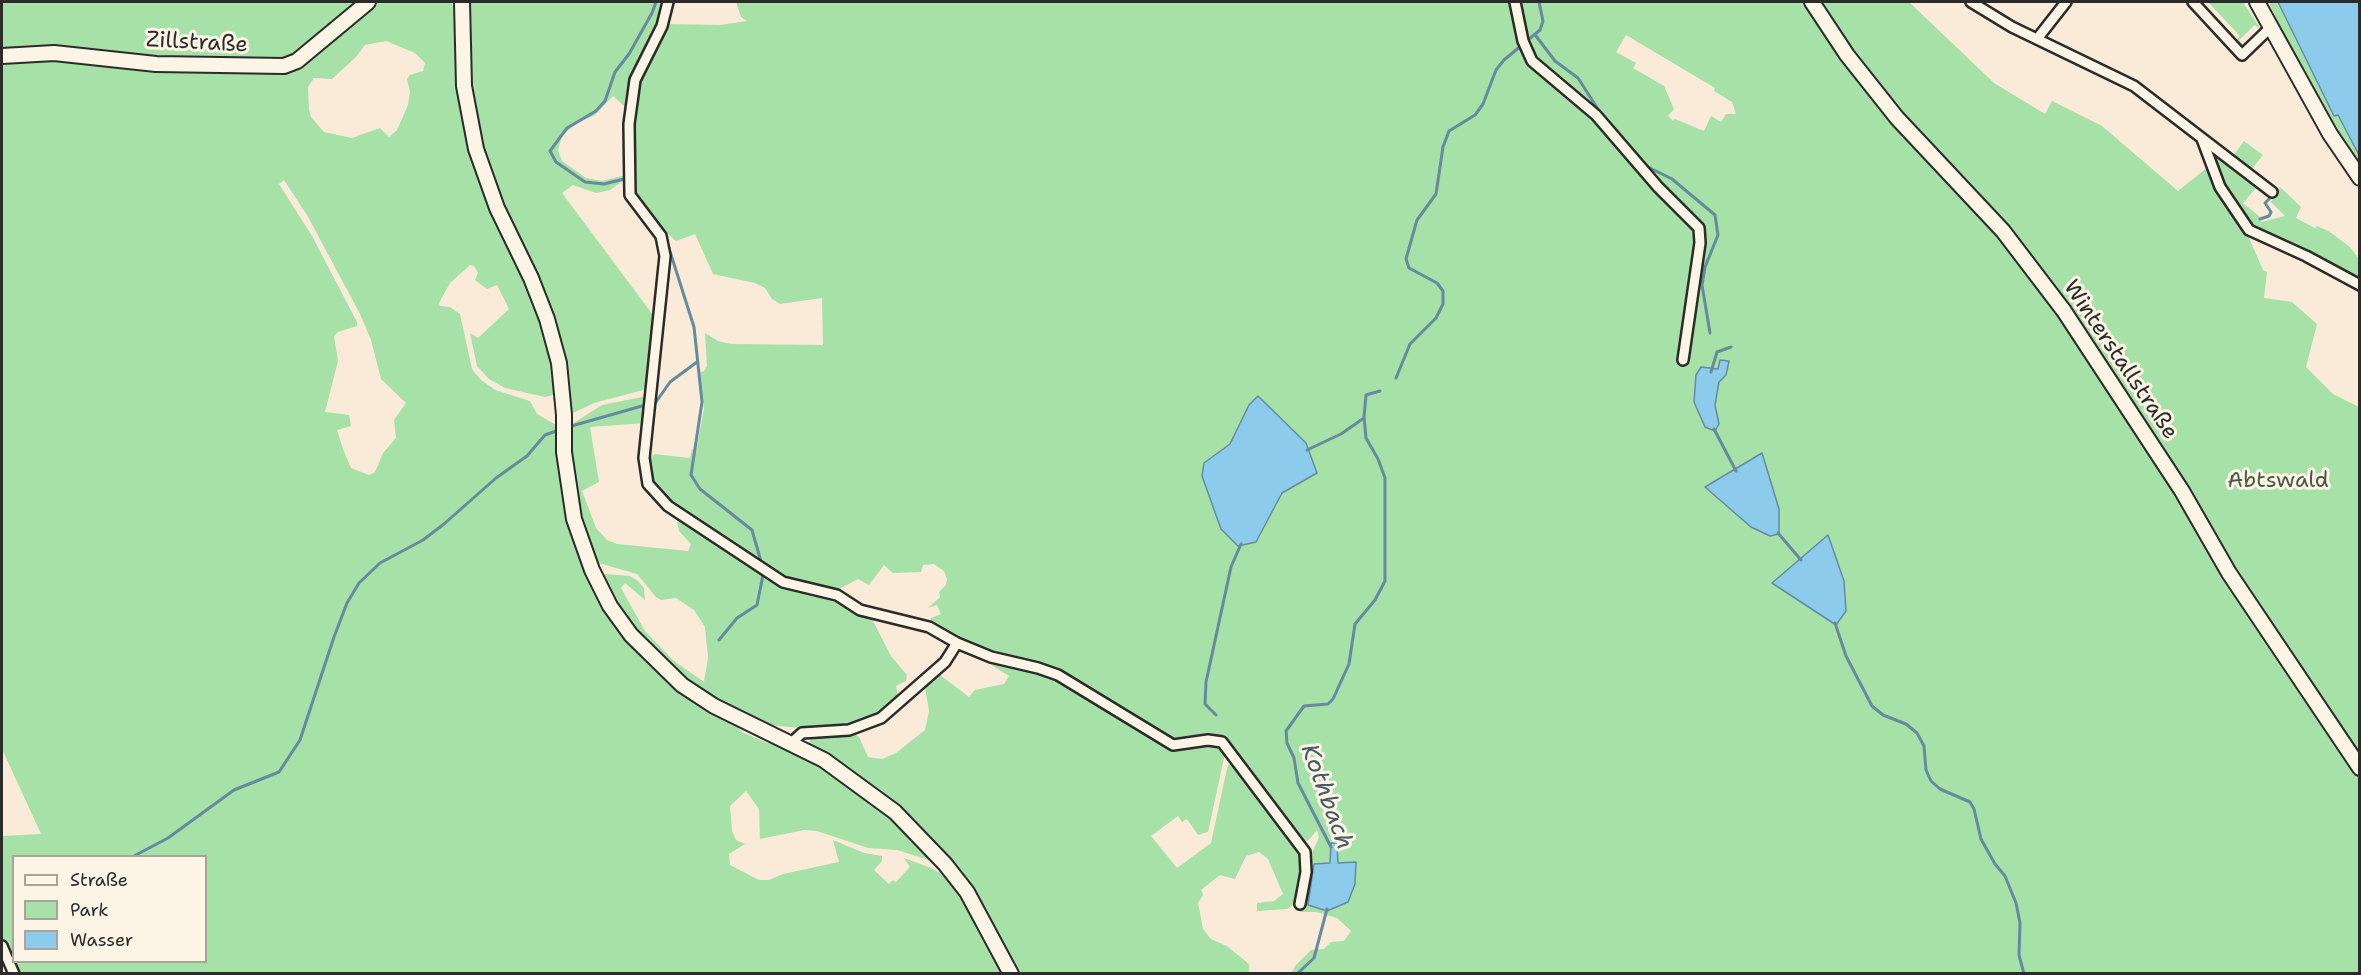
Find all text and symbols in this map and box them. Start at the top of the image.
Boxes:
street label: Zillstraße [145,27,249,59]
street label: Winterstallstraße [2057,275,2183,445]
park label: Abtswald [2227,468,2329,494]
water label: Kothbach [1294,740,1358,854]
legend [12,855,207,963]
text: Straße [70,868,128,892]
text: Park [70,898,109,922]
text: Wasser [70,928,133,952]

